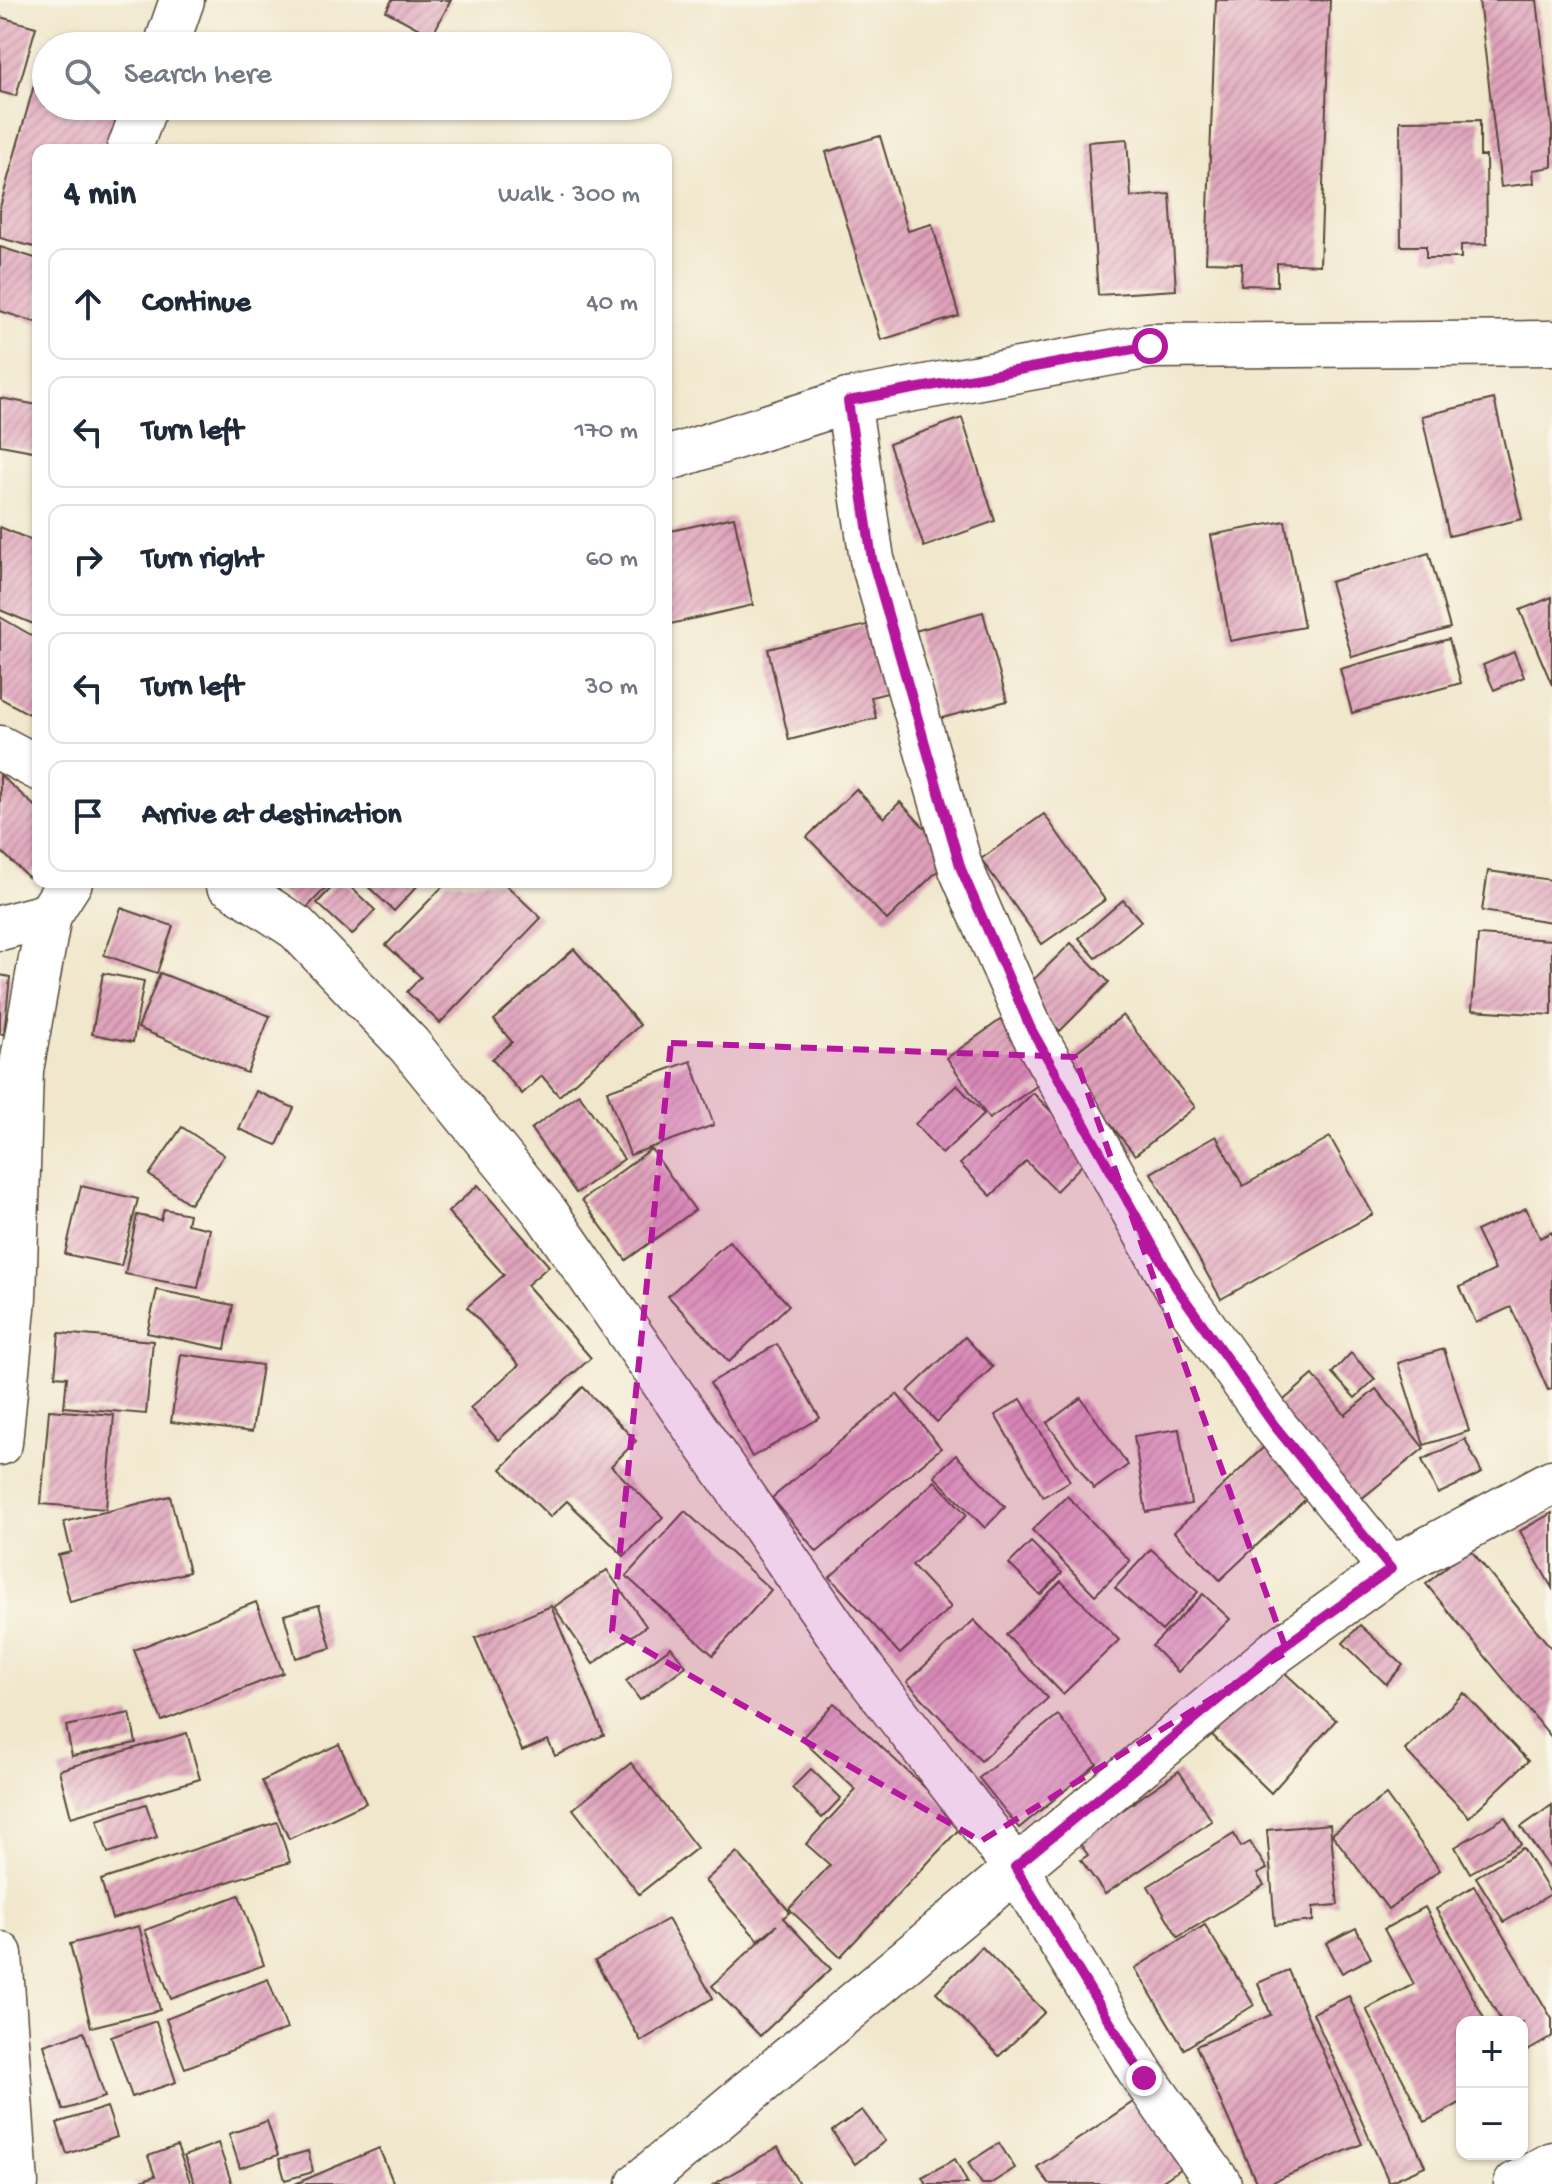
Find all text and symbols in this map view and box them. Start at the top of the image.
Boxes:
search box [32,32,672,120]
icon: search [60,54,104,98]
text: Search here [124,59,272,94]
text: 4 min [64,176,136,216]
text: Walk · 300 m [498,181,640,212]
icon: ahead [66,282,110,326]
text: Continue [142,287,251,322]
text: 40 m [586,289,638,320]
route start [1132,328,1168,364]
icon: left [66,410,110,454]
text: Turn left [142,415,243,450]
text: 170 m [575,417,638,448]
icon: right [66,538,110,582]
text: Turn right [142,543,262,578]
text: 60 m [585,545,638,576]
icon: left [66,666,110,710]
text: Turn left [142,671,243,706]
text: 30 m [585,673,638,704]
icon: arrive [66,794,110,838]
text: Arrive at destination [142,799,402,834]
map controls [1456,2016,1528,2160]
button: + [1456,2016,1528,2088]
route end [1126,2060,1162,2096]
button: − [1456,2088,1528,2160]

